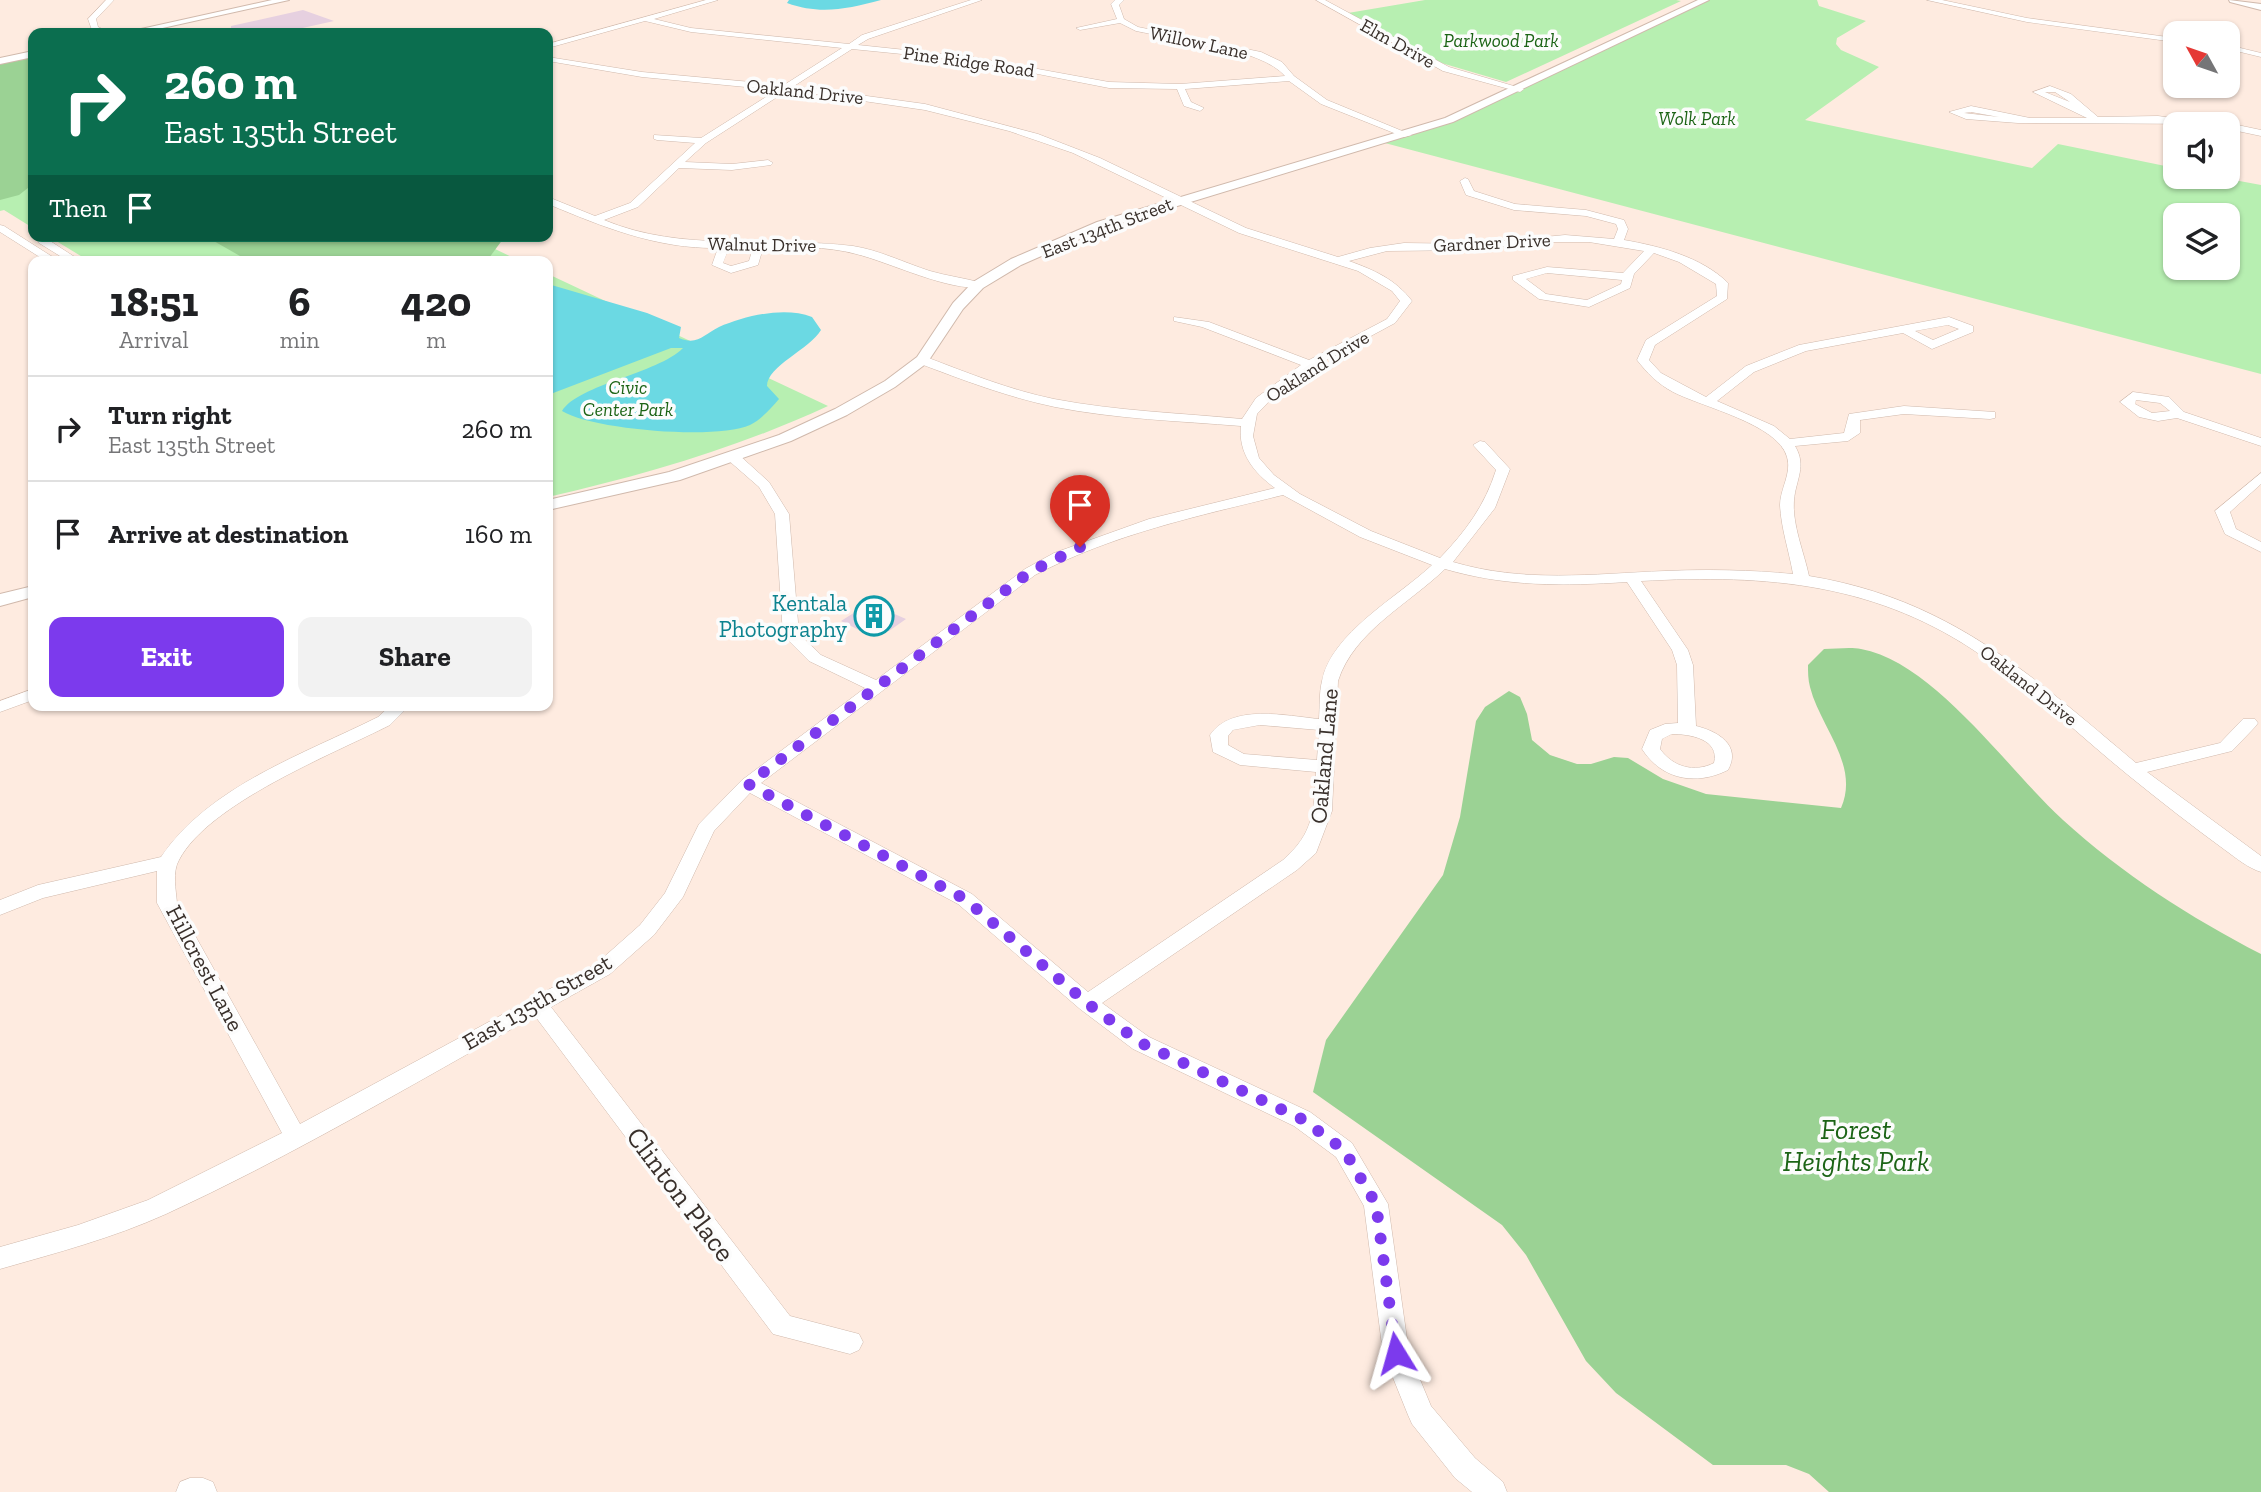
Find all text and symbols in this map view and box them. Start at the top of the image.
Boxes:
street label: Elm Drive [1356,14,1439,73]
street label: Willow Lane [1148,21,1250,64]
north arrow [2163,21,2240,98]
map controls [2163,21,2240,280]
park label: Parkwood Park [1443,29,1559,52]
street label: Pine Ridge Road [902,41,1037,82]
text: 260 m [164,53,297,112]
icon: right [49,56,140,147]
street label: Oakland Drive [745,74,865,109]
park label: Wolk Park [1658,107,1736,130]
button: sound [2163,112,2240,189]
text: East 135th Street [164,113,397,151]
icon: arrive [121,189,159,227]
text: Then [49,192,107,224]
street label: East 134th Street [1038,192,1176,263]
button: layers [2163,203,2240,280]
street label: Gardner Drive [1433,228,1551,257]
street label: Walnut Drive [707,232,817,257]
text: 18:51 [109,276,198,327]
text: 6 [288,276,311,327]
text: 420 [401,276,471,327]
text: Arrival [119,326,189,354]
text: min [280,326,319,354]
text: m [426,326,446,354]
street label: Oakland Drive [1261,326,1373,407]
park label: Civic Center Park [583,376,673,421]
text: Turn right [108,399,231,431]
icon: right [49,410,87,448]
text: 260 m [461,413,532,445]
text: East 135th Street [108,431,275,459]
pin [1050,475,1110,547]
icon: arrive [1061,486,1099,524]
icon: arrive [49,515,87,553]
text: Arrive at destination [108,518,348,550]
text: 160 m [465,518,532,550]
place label: Kentala Photography [719,589,847,643]
building icon: Kentala Photography [853,595,895,637]
button: Exit [49,617,284,697]
button: Share [298,617,532,697]
street label: Oakland Drive [1975,640,2082,731]
street label: Oakland Lane [1304,687,1344,825]
street label: Hillcrest Lane [160,900,250,1036]
street label: East 135th Street [458,948,617,1056]
park label: Forest Heights Park [1783,1113,1929,1178]
street label: Clinton Place [619,1121,742,1268]
position arrow [1359,1316,1433,1390]

